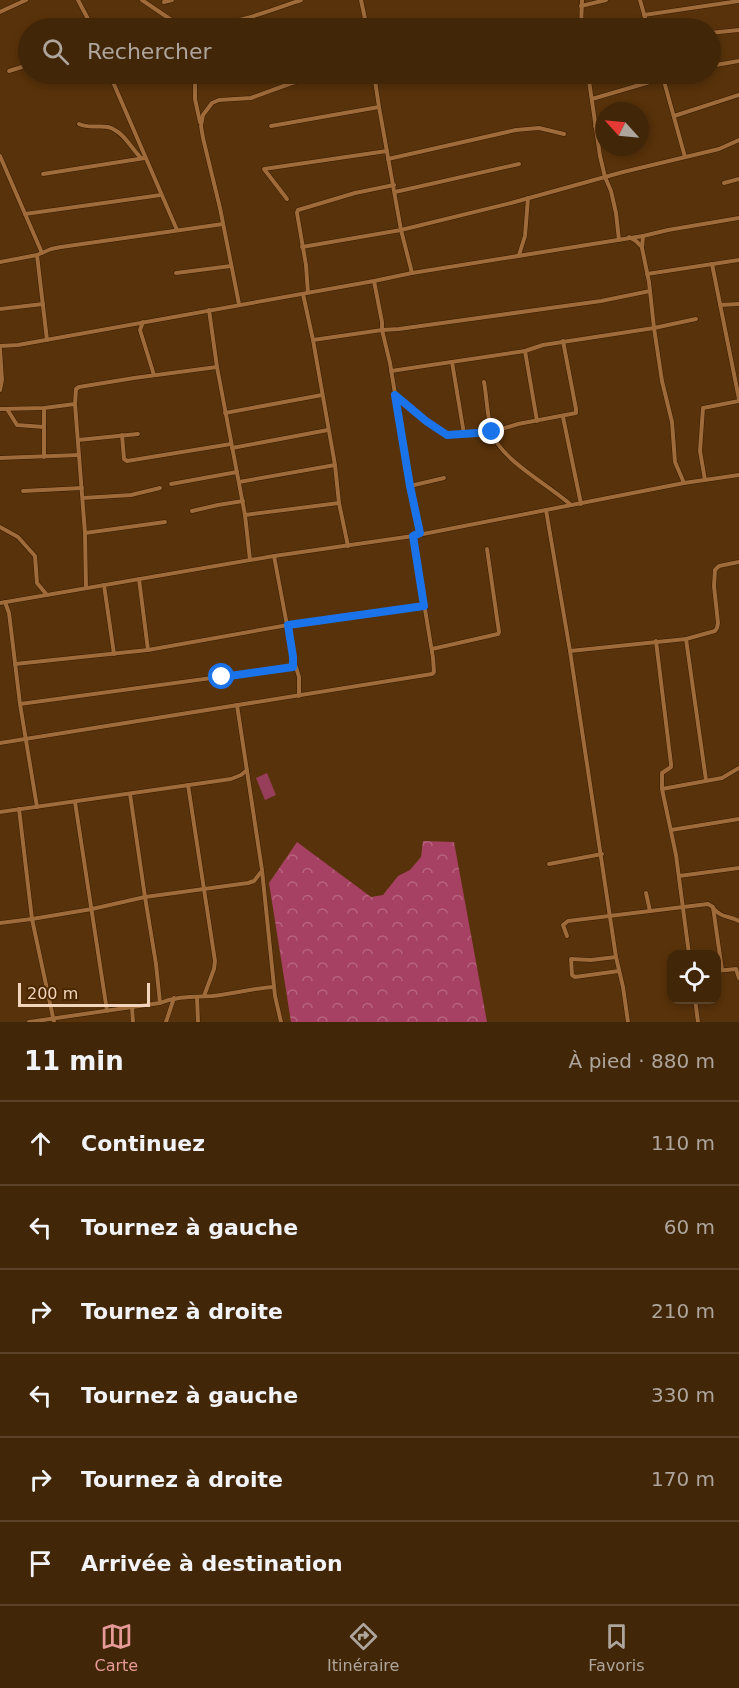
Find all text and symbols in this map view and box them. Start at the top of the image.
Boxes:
search box [18,18,721,84]
icon: search [39,35,72,68]
text: Rechercher [87,39,212,64]
north arrow [595,102,649,156]
route end [478,418,504,444]
route start [208,663,234,689]
map controls [667,950,721,1004]
button: locate [667,950,721,1004]
scale bar [18,980,150,1007]
text: 200 m [27,984,78,1003]
text: 11 min [24,1046,124,1076]
text: À pied · 880 m [569,1049,715,1073]
icon: ahead [24,1127,57,1160]
text: Continuez [81,1131,205,1156]
text: 110 m [651,1131,715,1155]
icon: left [24,1211,57,1244]
text: Tournez à gauche [81,1215,298,1240]
text: 60 m [664,1215,715,1239]
icon: right [24,1295,57,1328]
text: Tournez à droite [81,1299,283,1324]
text: 210 m [651,1299,715,1323]
icon: left [24,1379,57,1412]
text: Tournez à gauche [81,1383,298,1408]
text: 330 m [651,1383,715,1407]
icon: right [24,1463,57,1496]
text: Tournez à droite [81,1467,283,1492]
text: 170 m [651,1467,715,1491]
icon: arrive [24,1547,57,1580]
text: Arrivée à destination [81,1551,343,1576]
tab: Carte [94,1620,138,1675]
tab: Itinéraire [327,1620,399,1675]
tab: Favoris [588,1620,645,1675]

